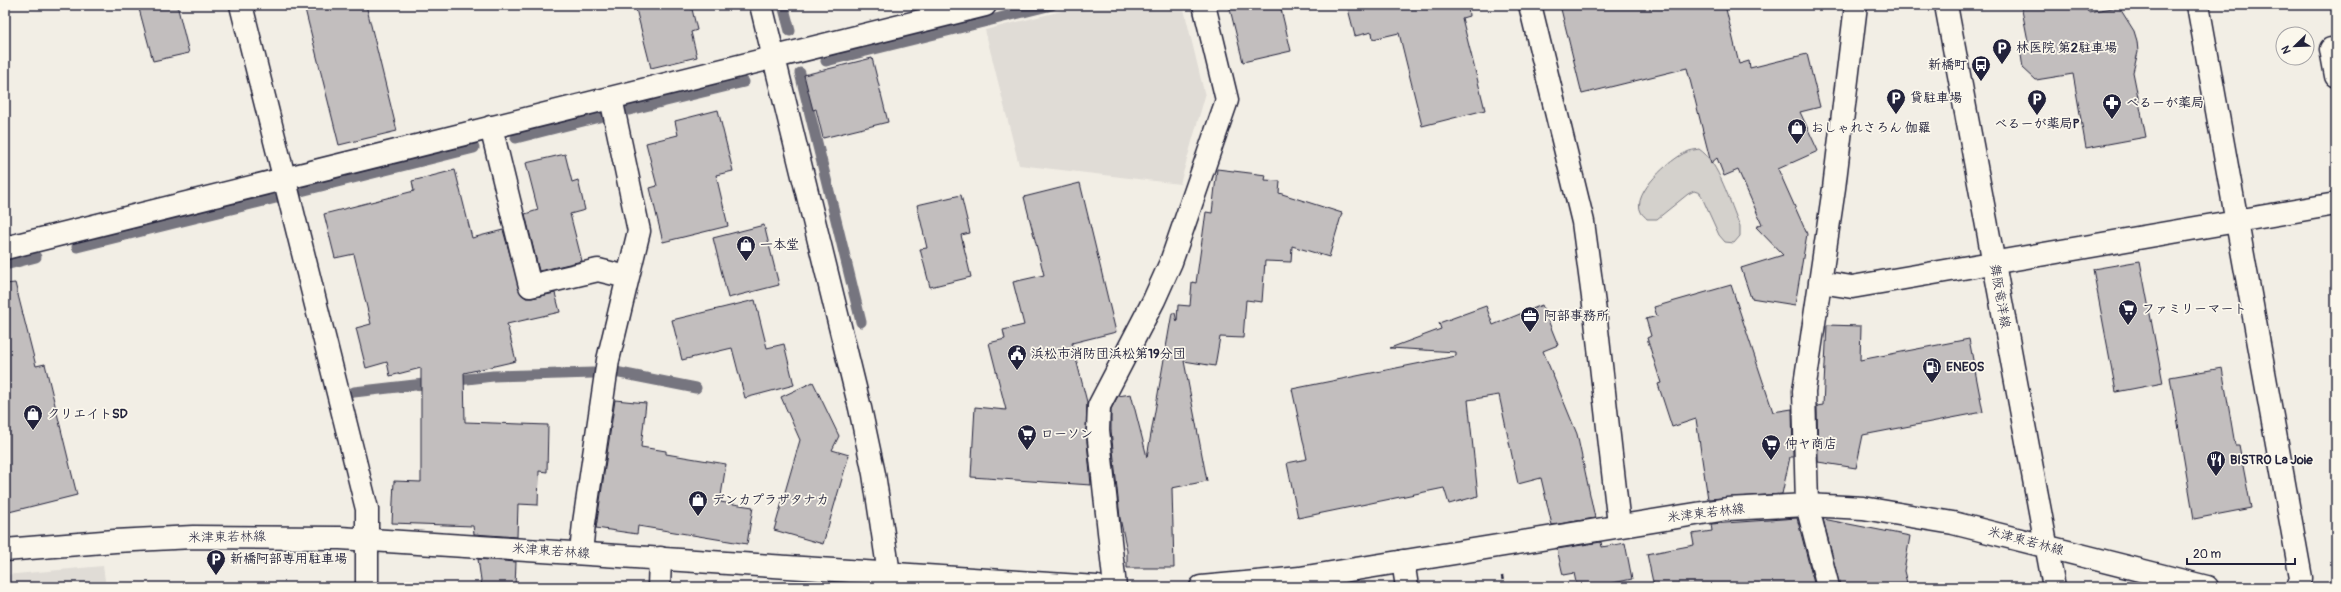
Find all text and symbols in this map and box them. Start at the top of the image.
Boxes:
north arrow [2275,26,2315,66]
parking icon: 林医院 第2駐車場 [1991,37,2013,65]
place label: 林医院 第2駐車場 [2016,40,2117,56]
text: N [2279,43,2294,56]
bus stop icon: 新橋町 [1970,54,1992,82]
place label: 新橋町 [1928,57,1967,73]
parking icon: 貸駐車場 [1885,87,1907,115]
parking icon: べるーが薬局P [2026,88,2048,116]
place label: 貸駐車場 [1910,90,1962,106]
pharmacy icon: べるーが薬局 [2101,92,2123,120]
place label: べるーが薬局 [2126,95,2204,111]
place label: べるーが薬局P [1994,116,2080,132]
shop icon: おしゃれさろん 伽羅 [1786,117,1808,145]
place label: おしゃれさろん 伽羅 [1811,120,1931,136]
shop icon: 一本堂 [735,234,757,262]
place label: 一本堂 [760,237,799,253]
street label: 舞阪竜洋線 [1986,263,2014,330]
supermarket icon: ファミリーマート [2117,298,2139,326]
place label: ファミリーマート [2142,301,2247,317]
office icon: 阿部事務所 [1519,305,1541,333]
place label: 阿部事務所 [1544,308,1609,324]
public building icon: 浜松市消防団浜松第19分団 [1006,343,1028,371]
place label: 浜松市消防団浜松第19分団 [1031,346,1186,362]
fuel station icon: ENEOS [1921,356,1943,384]
place label: ENEOS [1946,359,1985,375]
shop icon: クリエイトSD [22,403,44,431]
place label: クリエイトSD [47,406,128,422]
supermarket icon: ローソン [1016,423,1038,451]
place label: ローソン [1041,426,1093,442]
supermarket icon: 仲ヤ商店 [1760,433,1782,461]
place label: 仲ヤ商店 [1785,436,1837,452]
restaurant icon: BISTRO La Joie [2205,449,2227,477]
place label: BISTRO La Joie [2230,452,2313,468]
shop icon: デンカプラザタナカ [687,489,709,517]
place label: デンカプラザタナカ [712,492,829,508]
street label: 米津東若林線 [1666,500,1747,526]
street label: 米津東若林線 [1986,523,2067,559]
street label: 米津東若林線 [188,528,267,546]
street label: 米津東若林線 [512,540,591,562]
scale bar [2187,540,2295,566]
text: 20 m [2193,547,2222,562]
parking icon: 新橋阿部専用駐車場 [205,548,227,576]
place label: 新橋阿部専用駐車場 [230,551,347,567]

